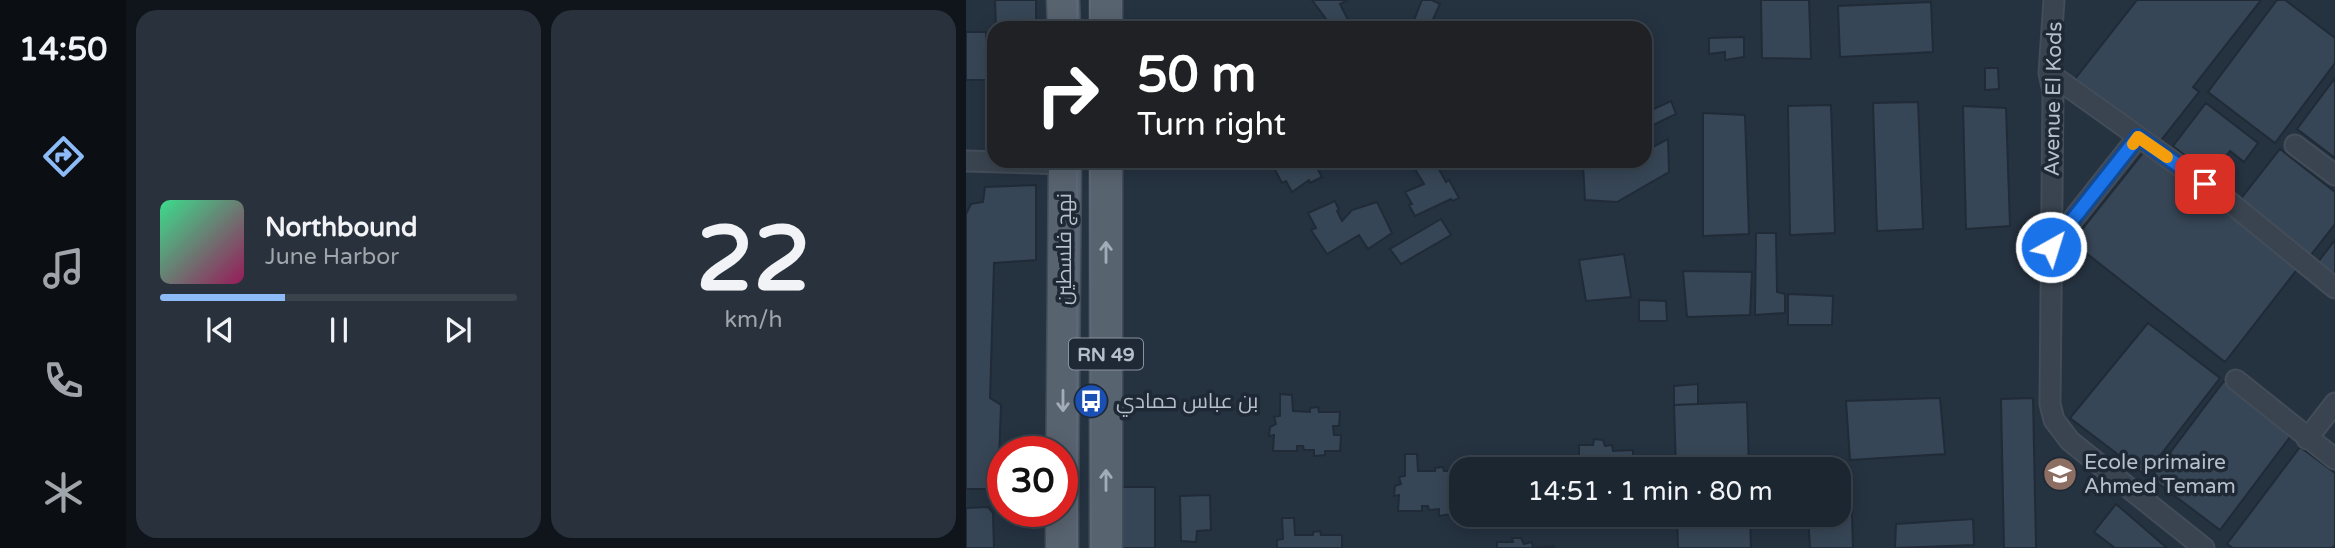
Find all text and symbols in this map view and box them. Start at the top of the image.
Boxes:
street label: Avenue El Kods [2040,21,2067,177]
text: 14:50 [19,31,107,69]
text: 50 m [1137,46,1256,105]
icon: right [1022,49,1113,140]
text: Turn right [1137,106,1286,144]
icon: directions [39,132,88,181]
pin [2175,154,2235,214]
icon: arrive [2186,165,2224,203]
street label: نهج فلسطين [1052,193,1078,305]
text: 22 [696,205,811,315]
position arrow [2014,210,2088,284]
text: Northbound [265,212,417,243]
one-way arrow [1099,241,1113,264]
text: June Harbor [265,243,399,271]
icon: music [39,244,88,293]
text: km/h [725,306,782,334]
icon: previous [201,311,239,349]
icon: pause [320,311,358,349]
icon: next [439,311,477,349]
road number: RN 49 [1069,338,1143,370]
icon: phone [39,356,88,405]
bus stop icon: بن عباس حمادي [1072,382,1110,420]
one-way arrow [1056,389,1070,412]
place label: بن عباس حمادي [1116,389,1258,417]
speed limit sign: 30 [987,436,1078,527]
place label: Ecole primaire Ahmed Temam [2084,450,2236,499]
school or university icon: Ecole primaire Ahmed Temam [2041,455,2079,493]
icon: climate [39,468,88,517]
one-way arrow [1099,469,1113,492]
text: 14:51 · 1 min · 80 m [1527,476,1773,507]

